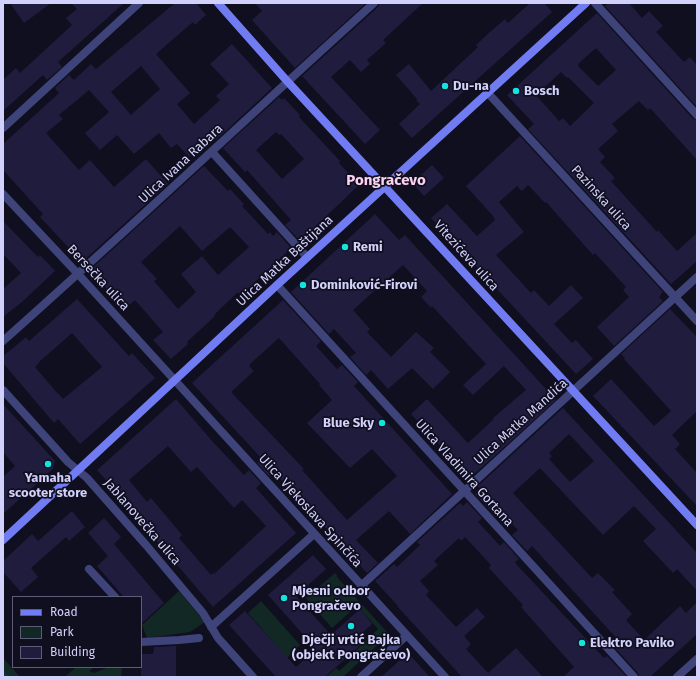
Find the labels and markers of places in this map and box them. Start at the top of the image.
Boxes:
place label: Du-na [453,78,489,94]
marker: Du-na [440,81,450,91]
place label: Bosch [524,83,560,99]
marker: Bosch [511,86,521,96]
place label: Remi [353,239,383,255]
marker: Remi [340,242,350,252]
place label: Dominković-Firovi [311,277,417,293]
marker: Dominković-Firovi [298,280,308,290]
place label: Blue Sky [323,415,374,431]
marker: Blue Sky [377,418,387,428]
marker: Yamaha scooter store [43,459,53,469]
place label: Yamaha scooter store [9,470,87,501]
place label: Mjesni odbor Pongračevo [292,583,370,614]
marker: Mjesni odbor Pongračevo [279,593,289,603]
marker: Dječji vrtić Bajka (objekt Pongračevo) [346,621,356,631]
place label: Dječji vrtić Bajka (objekt Pongračevo) [292,632,410,663]
place label: Elektro Paviko [590,635,674,651]
marker: Elektro Paviko [577,638,587,648]

